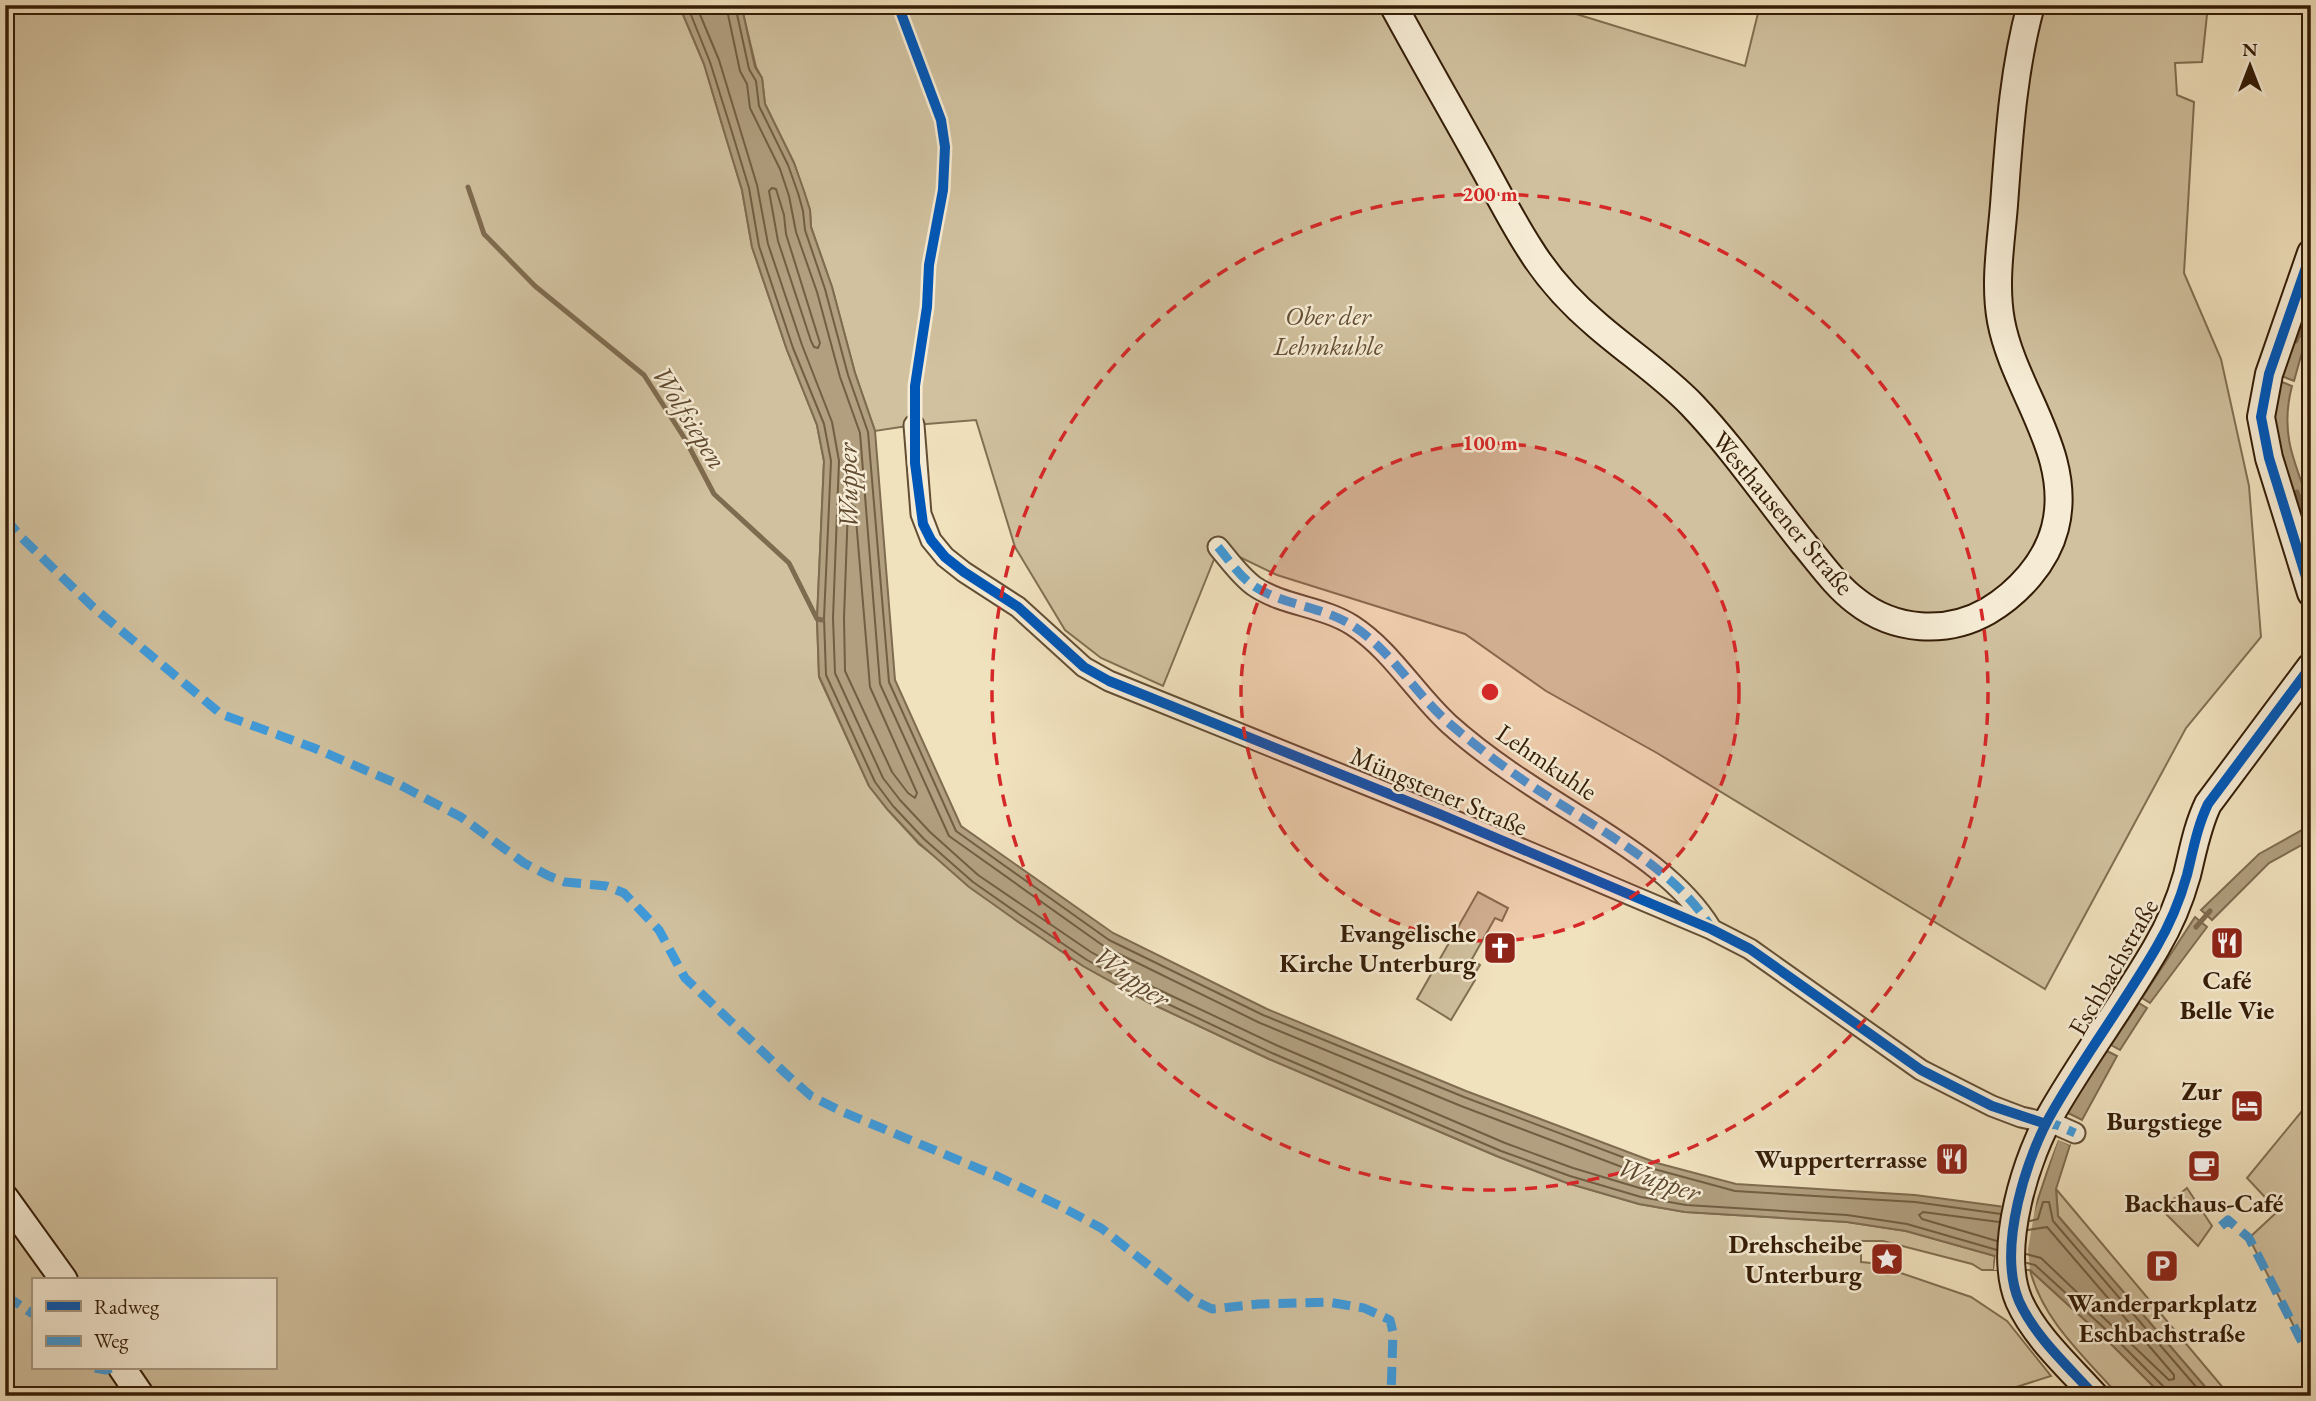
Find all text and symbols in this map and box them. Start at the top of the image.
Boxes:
north arrow [2214,32,2284,102]
text: N [2242,37,2258,62]
text: 200 m [1462,180,1518,207]
park label: Ober der Lehmkuhle [1272,299,1384,363]
water label: Wolfsiepen [644,359,736,475]
street label: Westhausener Straße [1704,424,1862,602]
text: 100 m [1462,429,1518,456]
water label: Wupper [828,441,866,529]
centre of rings [1478,680,1502,704]
street label: Lehmkuhle [1490,716,1604,808]
street label: Müngstener Straße [1345,738,1533,844]
street label: Eschbachstraße [2060,892,2166,1042]
place label: Evangelische Kirche Unterburg [1279,916,1477,980]
restaurant icon: Café Belle Vie [2208,924,2246,962]
church icon: Evangelische Kirche Unterburg [1481,929,1519,967]
water label: Wupper [1087,937,1179,1016]
place label: Café Belle Vie [2180,963,2274,1027]
place label: Zur Burgstiege [2106,1074,2222,1138]
hotel icon: Zur Burgstiege [2228,1087,2266,1125]
restaurant icon: Wupperterrasse [1933,1140,1971,1178]
place label: Wupperterrasse [1755,1142,1927,1176]
cafe icon: Backhaus-Café [2185,1147,2223,1185]
water label: Wupper [1613,1148,1707,1210]
place label: Backhaus-Café [2124,1186,2284,1220]
place label: Drehscheibe Unterburg [1728,1227,1863,1291]
place icon: Drehscheibe Unterburg [1868,1240,1906,1278]
parking icon: Wanderparkplatz Eschbachstraße [2143,1247,2181,1285]
legend [32,1278,276,1370]
place label: Wanderparkplatz Eschbachstraße [2067,1286,2257,1350]
text: Radweg [94,1293,160,1320]
text: Weg [94,1327,129,1354]

